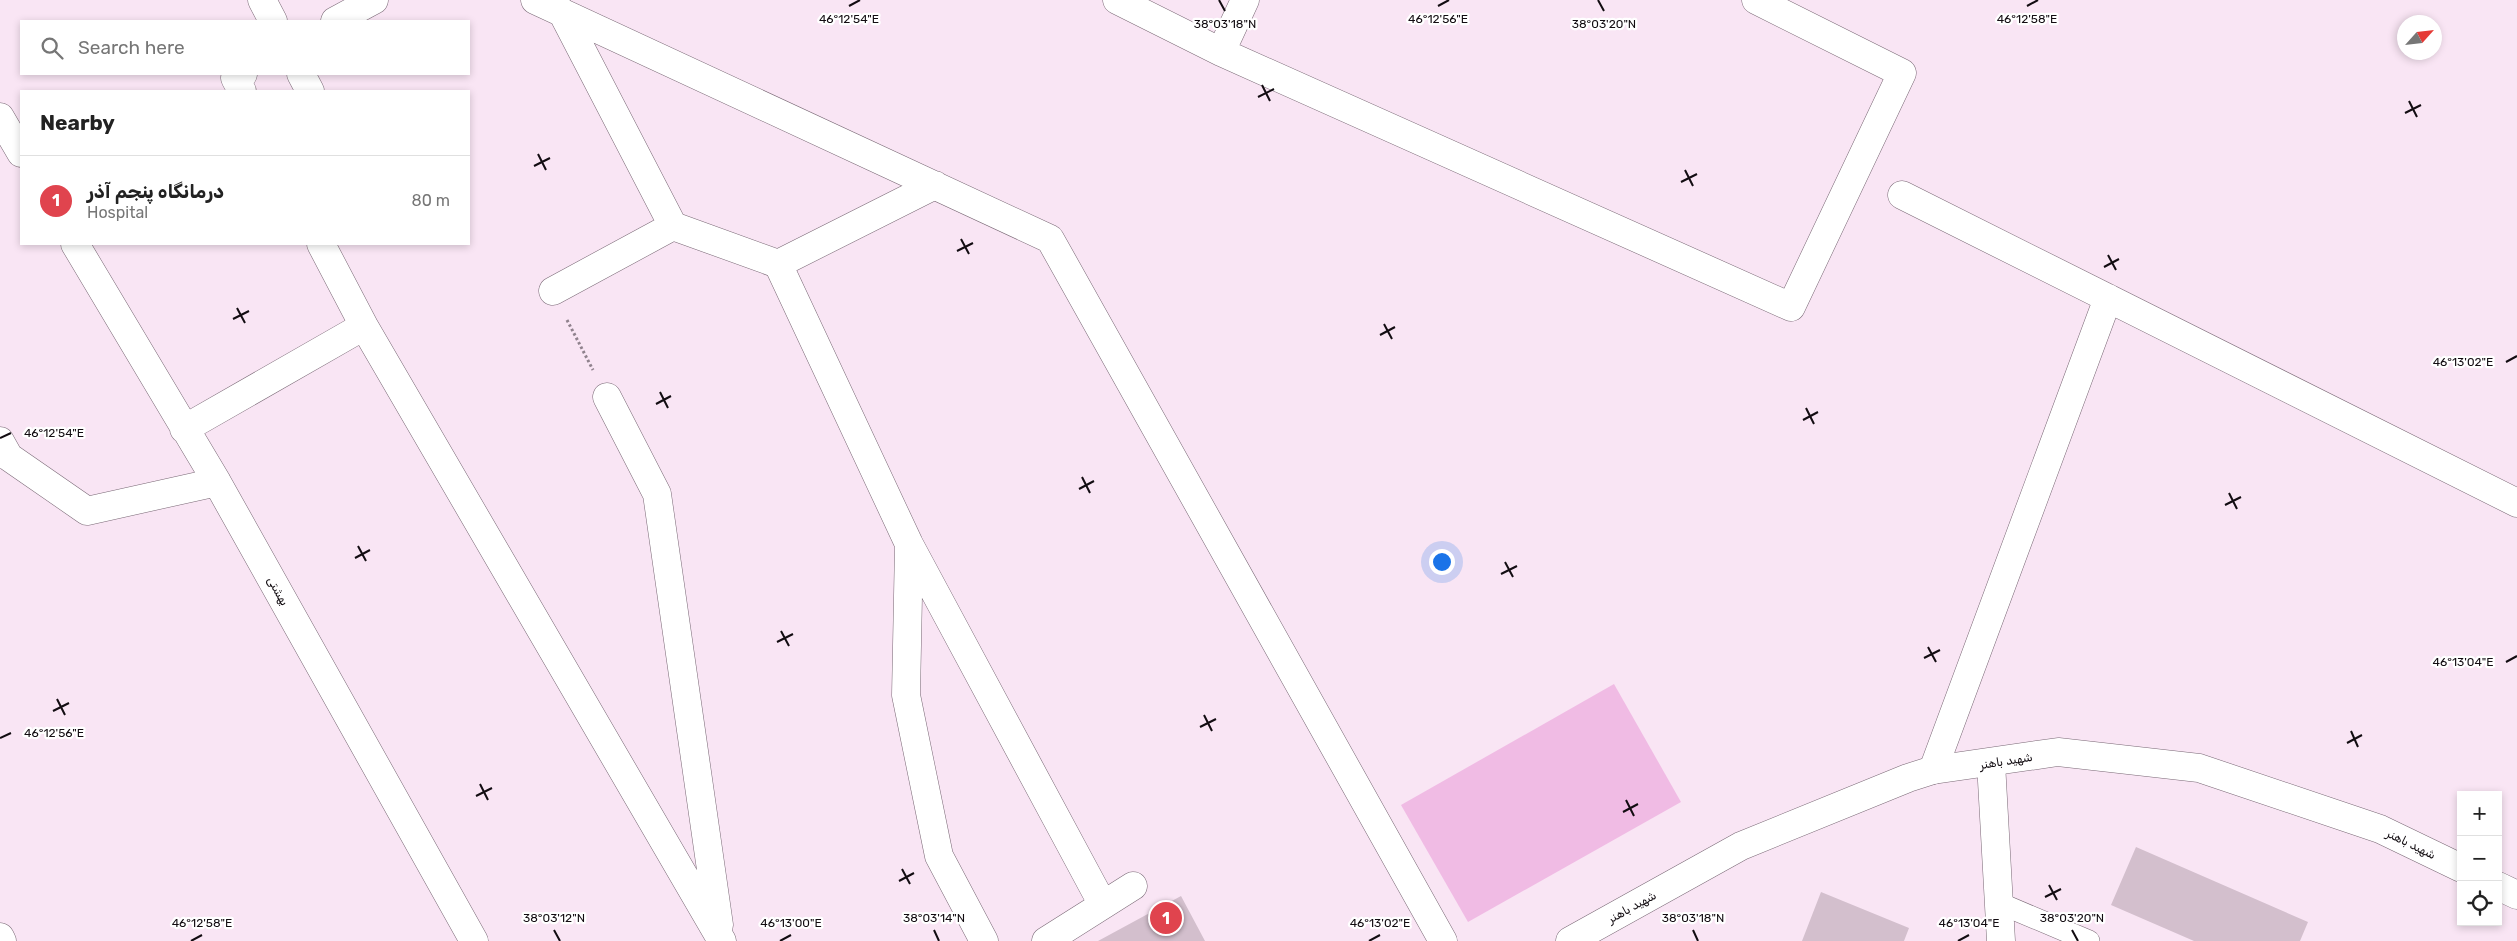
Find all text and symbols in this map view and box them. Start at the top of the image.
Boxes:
text: 46°12'54"E [819,12,879,26]
text: 46°12'56"E [1408,12,1468,26]
text: 46°12'58"E [1997,12,2057,26]
north arrow [2397,15,2442,60]
text: 38°03'18"N [1194,17,1256,31]
text: 38°03'20"N [1572,17,1636,31]
search box [20,20,470,75]
icon: search [38,34,66,62]
text: Search here [78,36,185,59]
text: Nearby [40,110,115,135]
text: درمانگاه پنجم آذر [87,180,224,203]
text: 1 [52,191,60,210]
text: 80 m [412,191,450,210]
text: Hospital [87,203,148,222]
text: 46°13'02"E [2433,355,2493,369]
text: 46°12'54"E [24,426,84,440]
your location [1429,549,1455,575]
street label: بهشتی [263,574,292,609]
text: 46°13'04"E [2433,655,2493,669]
text: 46°12'56"E [24,726,84,740]
street label: شهید باهنر [1978,750,2034,773]
map controls [2457,791,2502,926]
button: + [2457,791,2502,836]
street label: شهید باهنر [2383,826,2438,863]
button: − [2457,836,2502,881]
button: locate [2457,881,2502,926]
street label: شهید باهنر [1604,888,1659,927]
pin: 1 [1150,899,1182,937]
text: 38°03'12"N [523,911,585,925]
text: 38°03'14"N [903,911,965,925]
text: 38°03'18"N [1662,911,1724,925]
text: 38°03'20"N [2040,911,2104,925]
text: 46°12'58"E [172,916,232,930]
text: 46°13'00"E [760,916,822,930]
text: 46°13'02"E [1350,916,1410,930]
text: 46°13'04"E [1939,916,1999,930]

